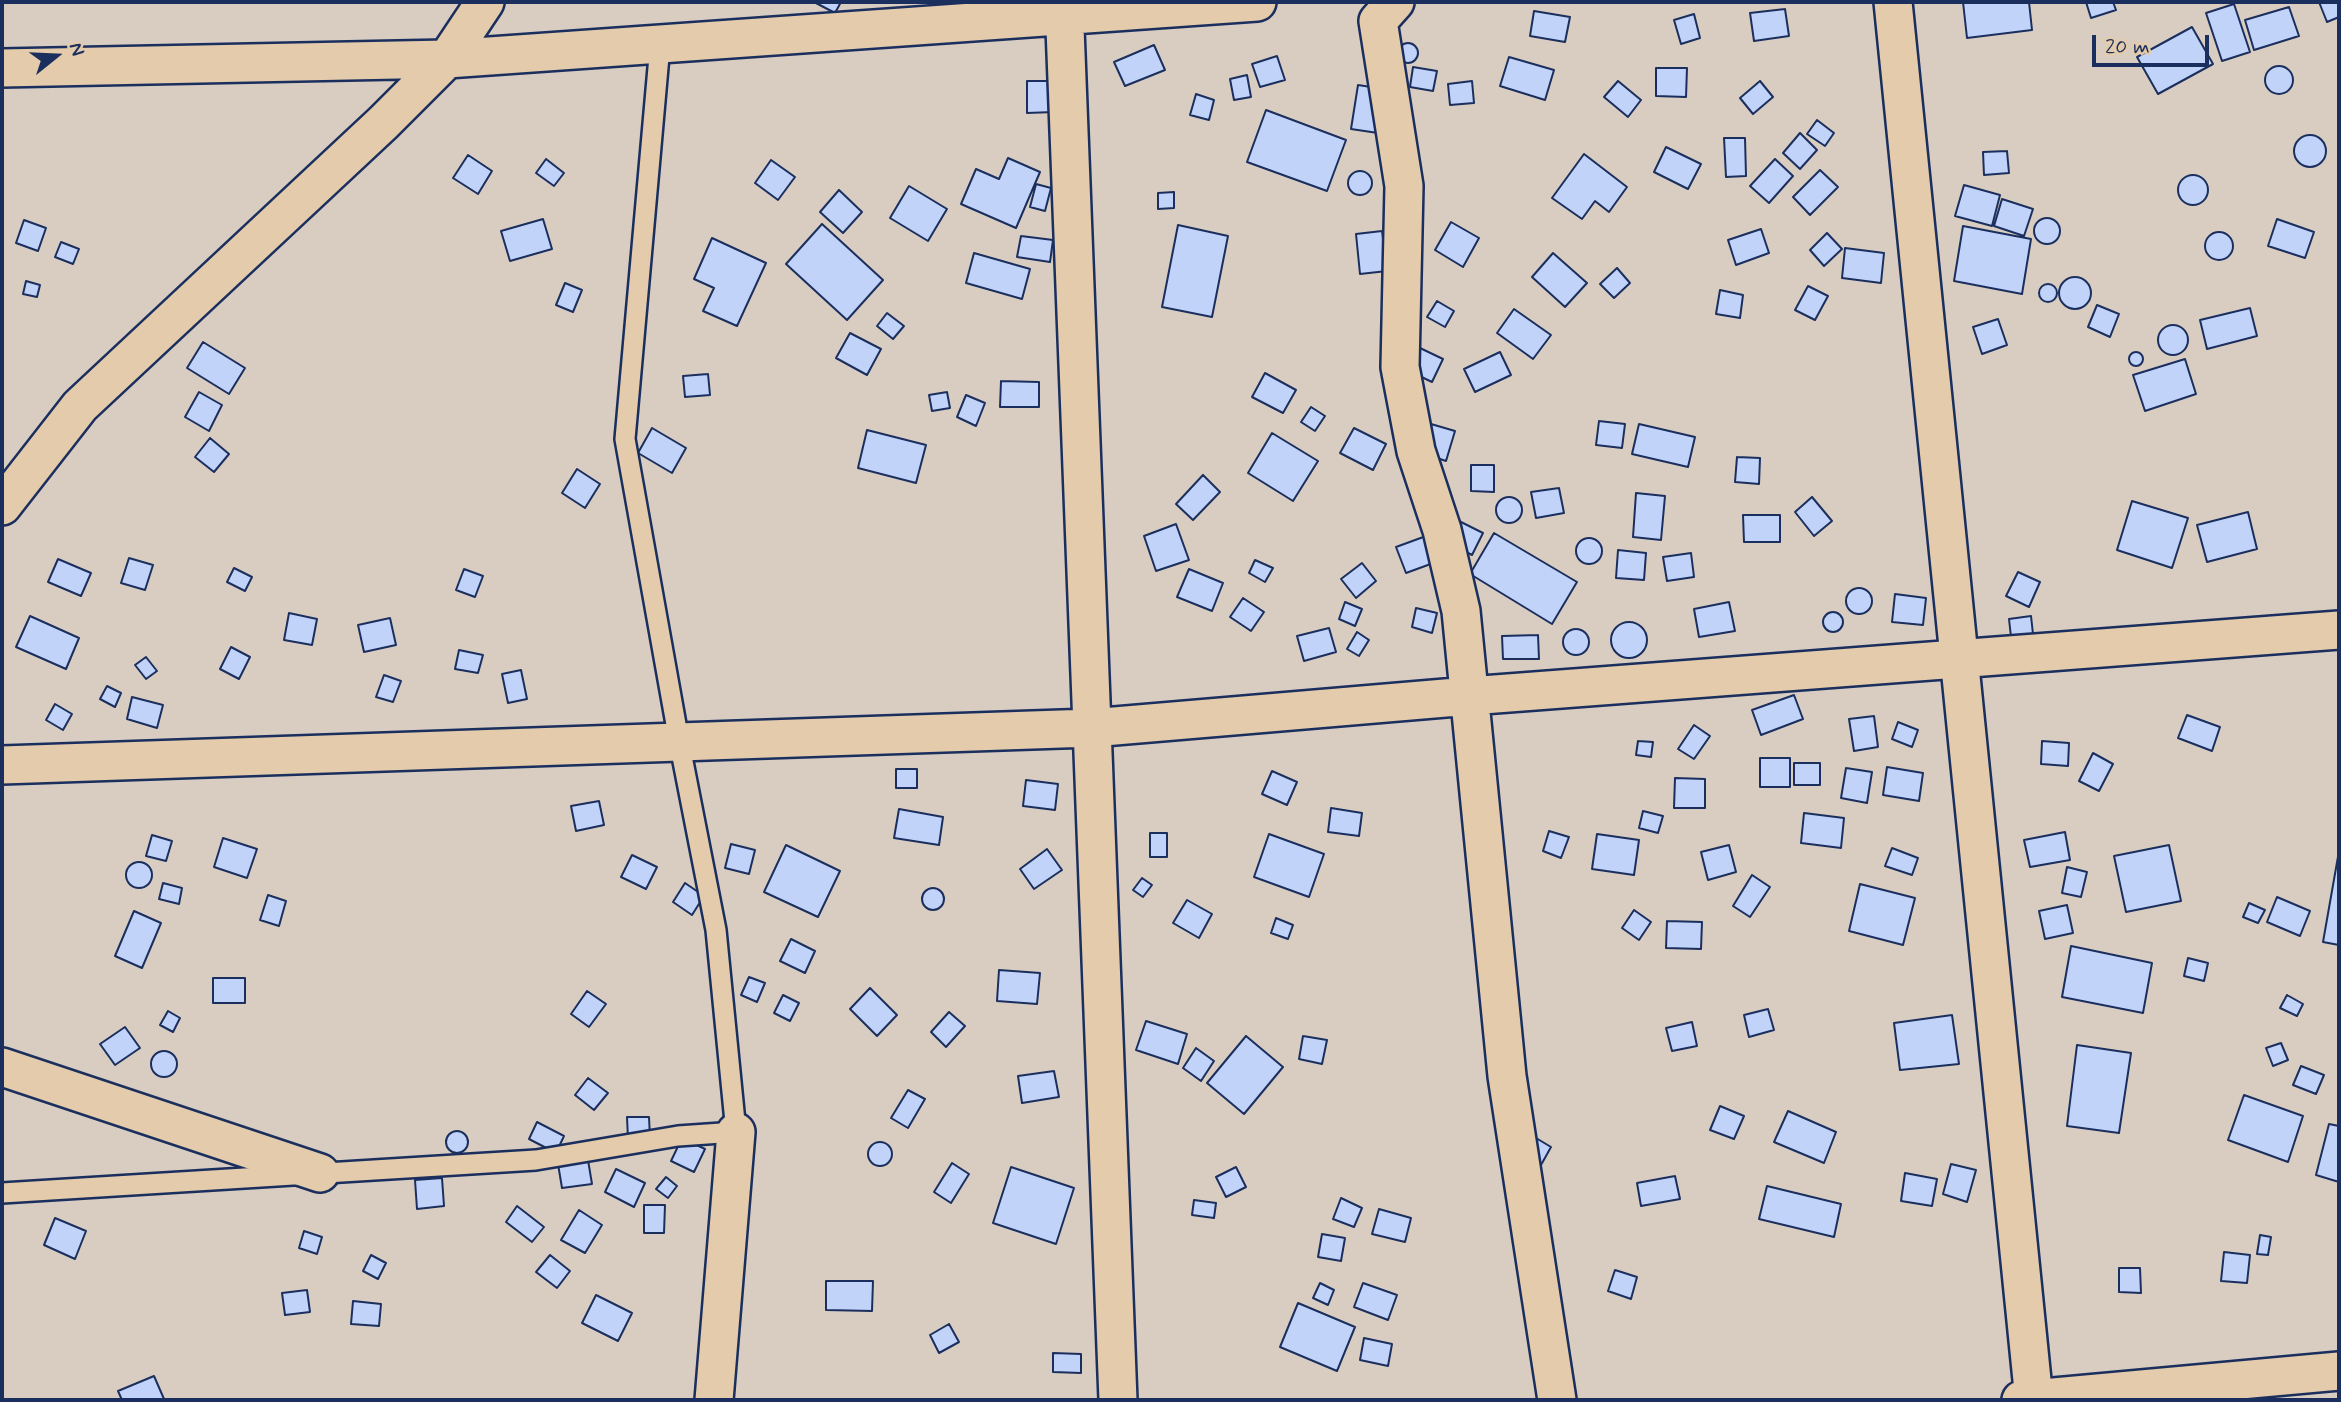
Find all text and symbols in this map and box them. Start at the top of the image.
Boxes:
north arrow [21,21,91,91]
scale bar [2096,21,2213,65]
text: 20 m [2105,33,2150,61]
text: N [63,39,90,59]

